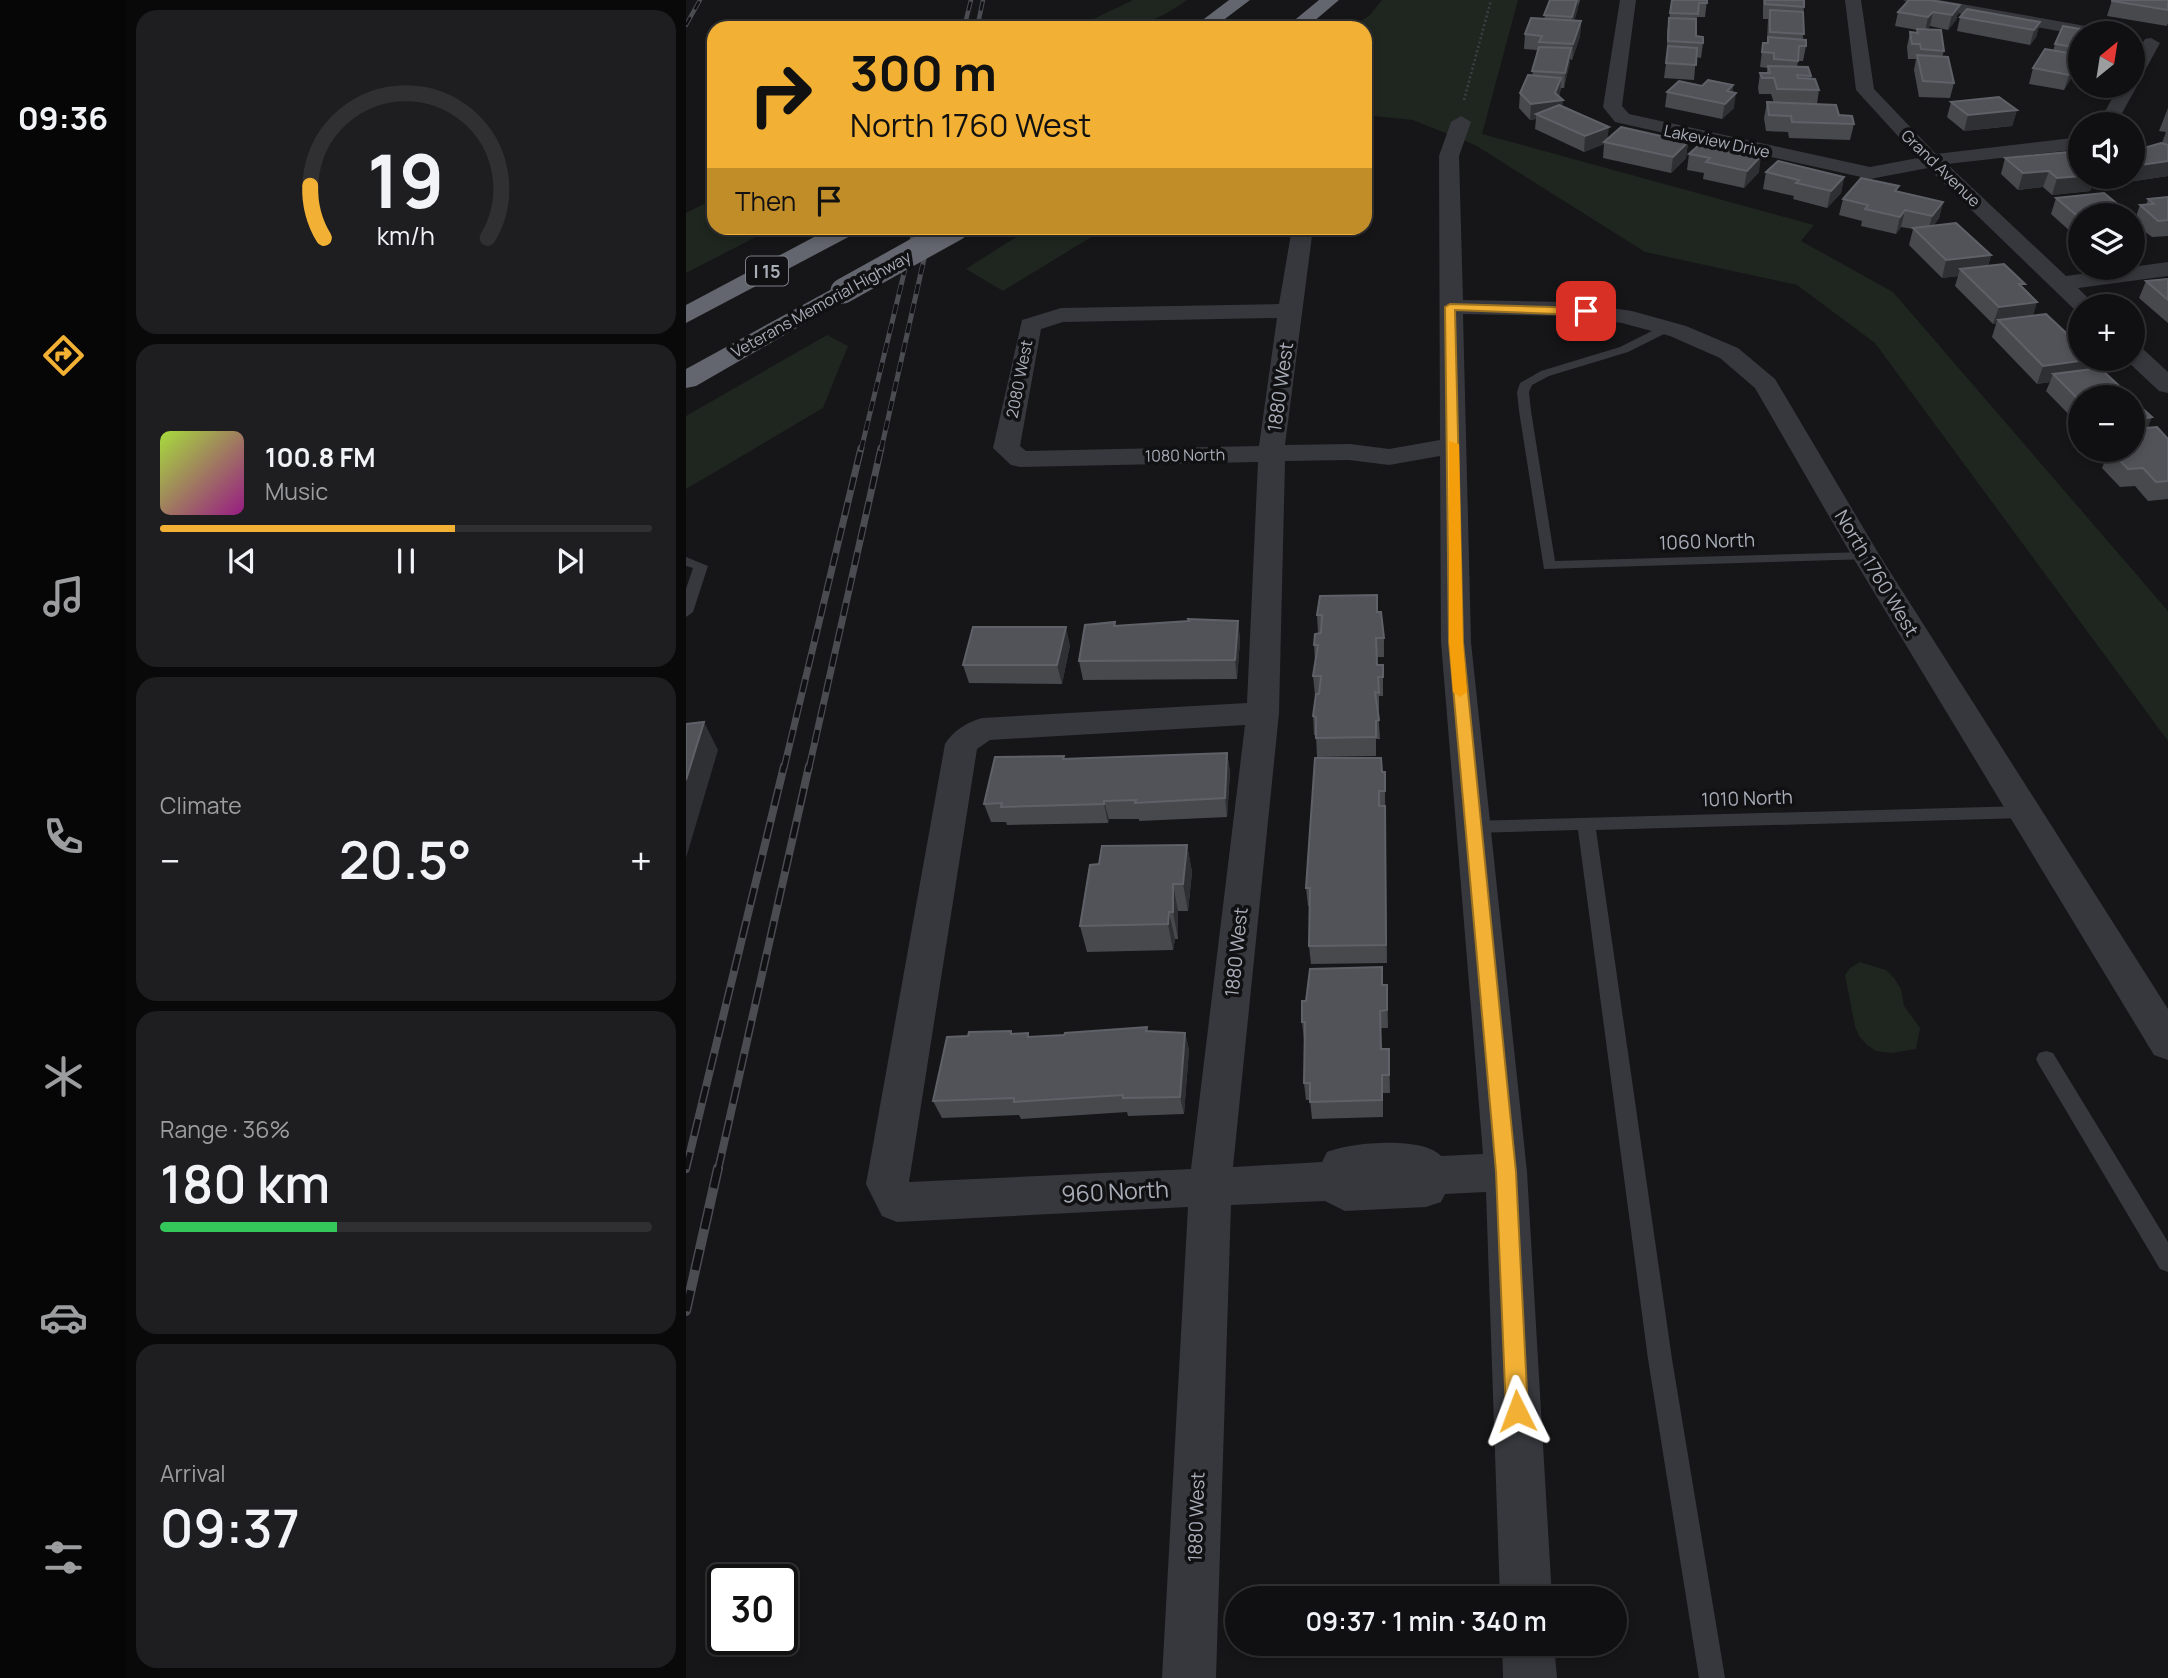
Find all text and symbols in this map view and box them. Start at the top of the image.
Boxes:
north arrow [2068,21,2146,98]
map controls [2068,21,2145,462]
text: 300 m [850,39,997,106]
icon: right [735,49,826,140]
text: 09:36 [18,96,108,140]
text: North 1760 West [850,103,1091,147]
button: sound [2068,112,2145,189]
street label: Lakeview Drive [1662,119,1772,163]
street label: Grand Avenue [1896,124,1986,212]
text: 19 [367,130,445,230]
icon: arrive [810,182,848,220]
text: Then [735,183,796,219]
button: layers [2068,203,2145,280]
text: km/h [377,218,435,253]
street label: Veterans Memorial Highway [727,245,915,363]
road number: I 15 [746,256,788,286]
pin [1556,281,1616,341]
icon: arrive [1567,292,1605,330]
button: + [2068,294,2145,371]
icon: directions [39,331,88,380]
street label: 2080 West [1001,338,1037,420]
street label: 1880 West [1261,341,1299,433]
button: − [2068,385,2145,462]
text: 100.8 FM [265,439,375,475]
street label: 1080 North [1145,443,1225,467]
text: Music [265,475,328,507]
street label: North 1760 West [1829,505,1925,641]
street label: 1060 North [1658,526,1756,556]
icon: previous [223,542,261,580]
icon: pause [387,542,425,580]
icon: next [551,542,589,580]
icon: music [39,572,88,621]
street label: 1010 North [1701,783,1793,813]
text: Climate [160,789,242,821]
icon: phone [39,812,88,861]
text: 20.5° [339,824,472,895]
text: − [160,834,181,886]
text: + [630,834,652,886]
street label: 1880 West [1218,906,1254,998]
icon: climate [39,1052,88,1101]
text: Range · 36% [160,1113,290,1145]
text: 180 km [160,1148,330,1219]
street label: 960 North [1060,1172,1170,1210]
icon: car [39,1293,88,1342]
position arrow [1480,1374,1554,1448]
text: Arrival [160,1457,226,1489]
street label: 1880 West [1181,1471,1211,1563]
text: 09:37 [160,1492,300,1563]
icon: filters [39,1533,88,1582]
speed limit sign: 30 [707,1564,798,1655]
text: 09:37 · 1 min · 340 m [1305,1603,1547,1639]

